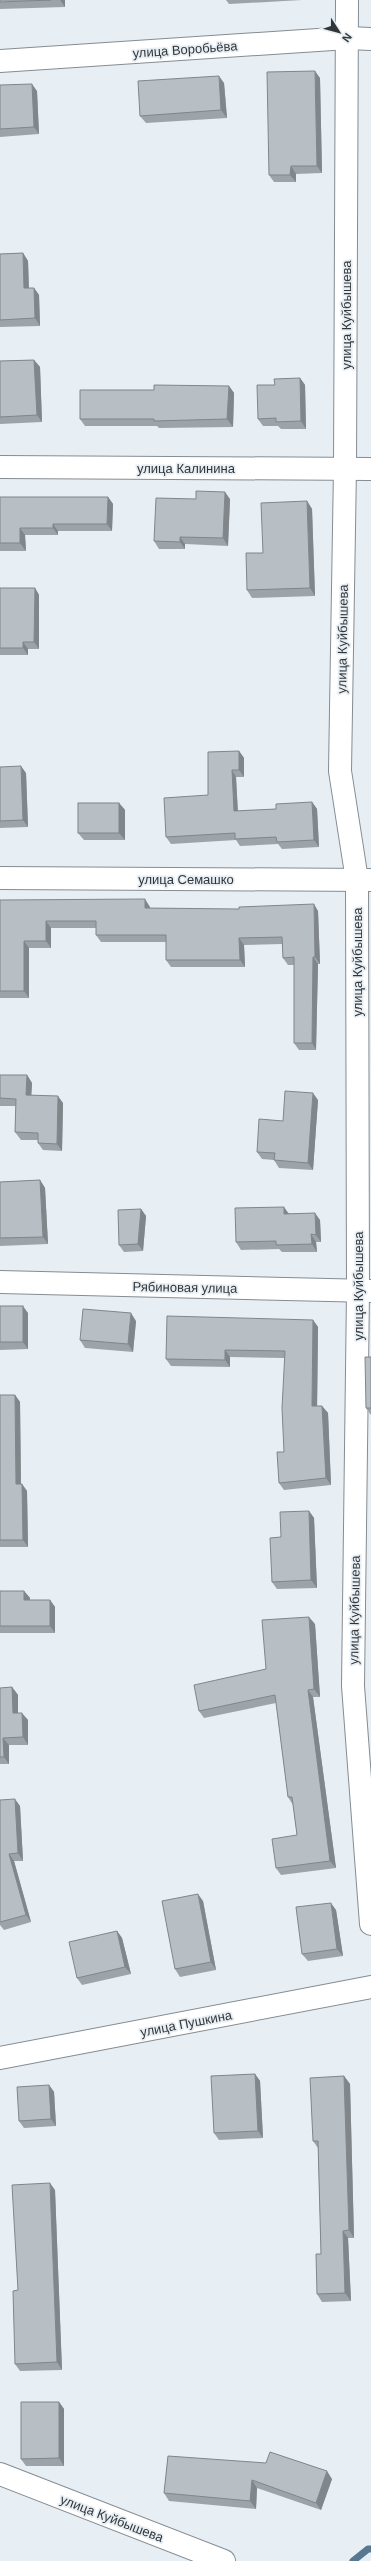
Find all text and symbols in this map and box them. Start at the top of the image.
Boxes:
north arrow [319,12,359,52]
text: N [340,31,354,45]
street label: улица Воробьёва [132,38,239,61]
street label: улица Куйбышева [339,260,354,370]
street label: улица Калинина [137,461,236,476]
street label: улица Куйбышева [334,584,351,694]
street label: улица Семашко [138,872,234,887]
street label: улица Куйбышева [350,907,365,1017]
street label: улица Куйбышева [351,1231,366,1341]
street label: Рябиновая улица [132,1279,238,1296]
street label: улица Куйбышева [346,1555,363,1665]
street label: улица Пушкина [139,2007,234,2040]
street label: улица Куйбышева [58,2492,166,2545]

